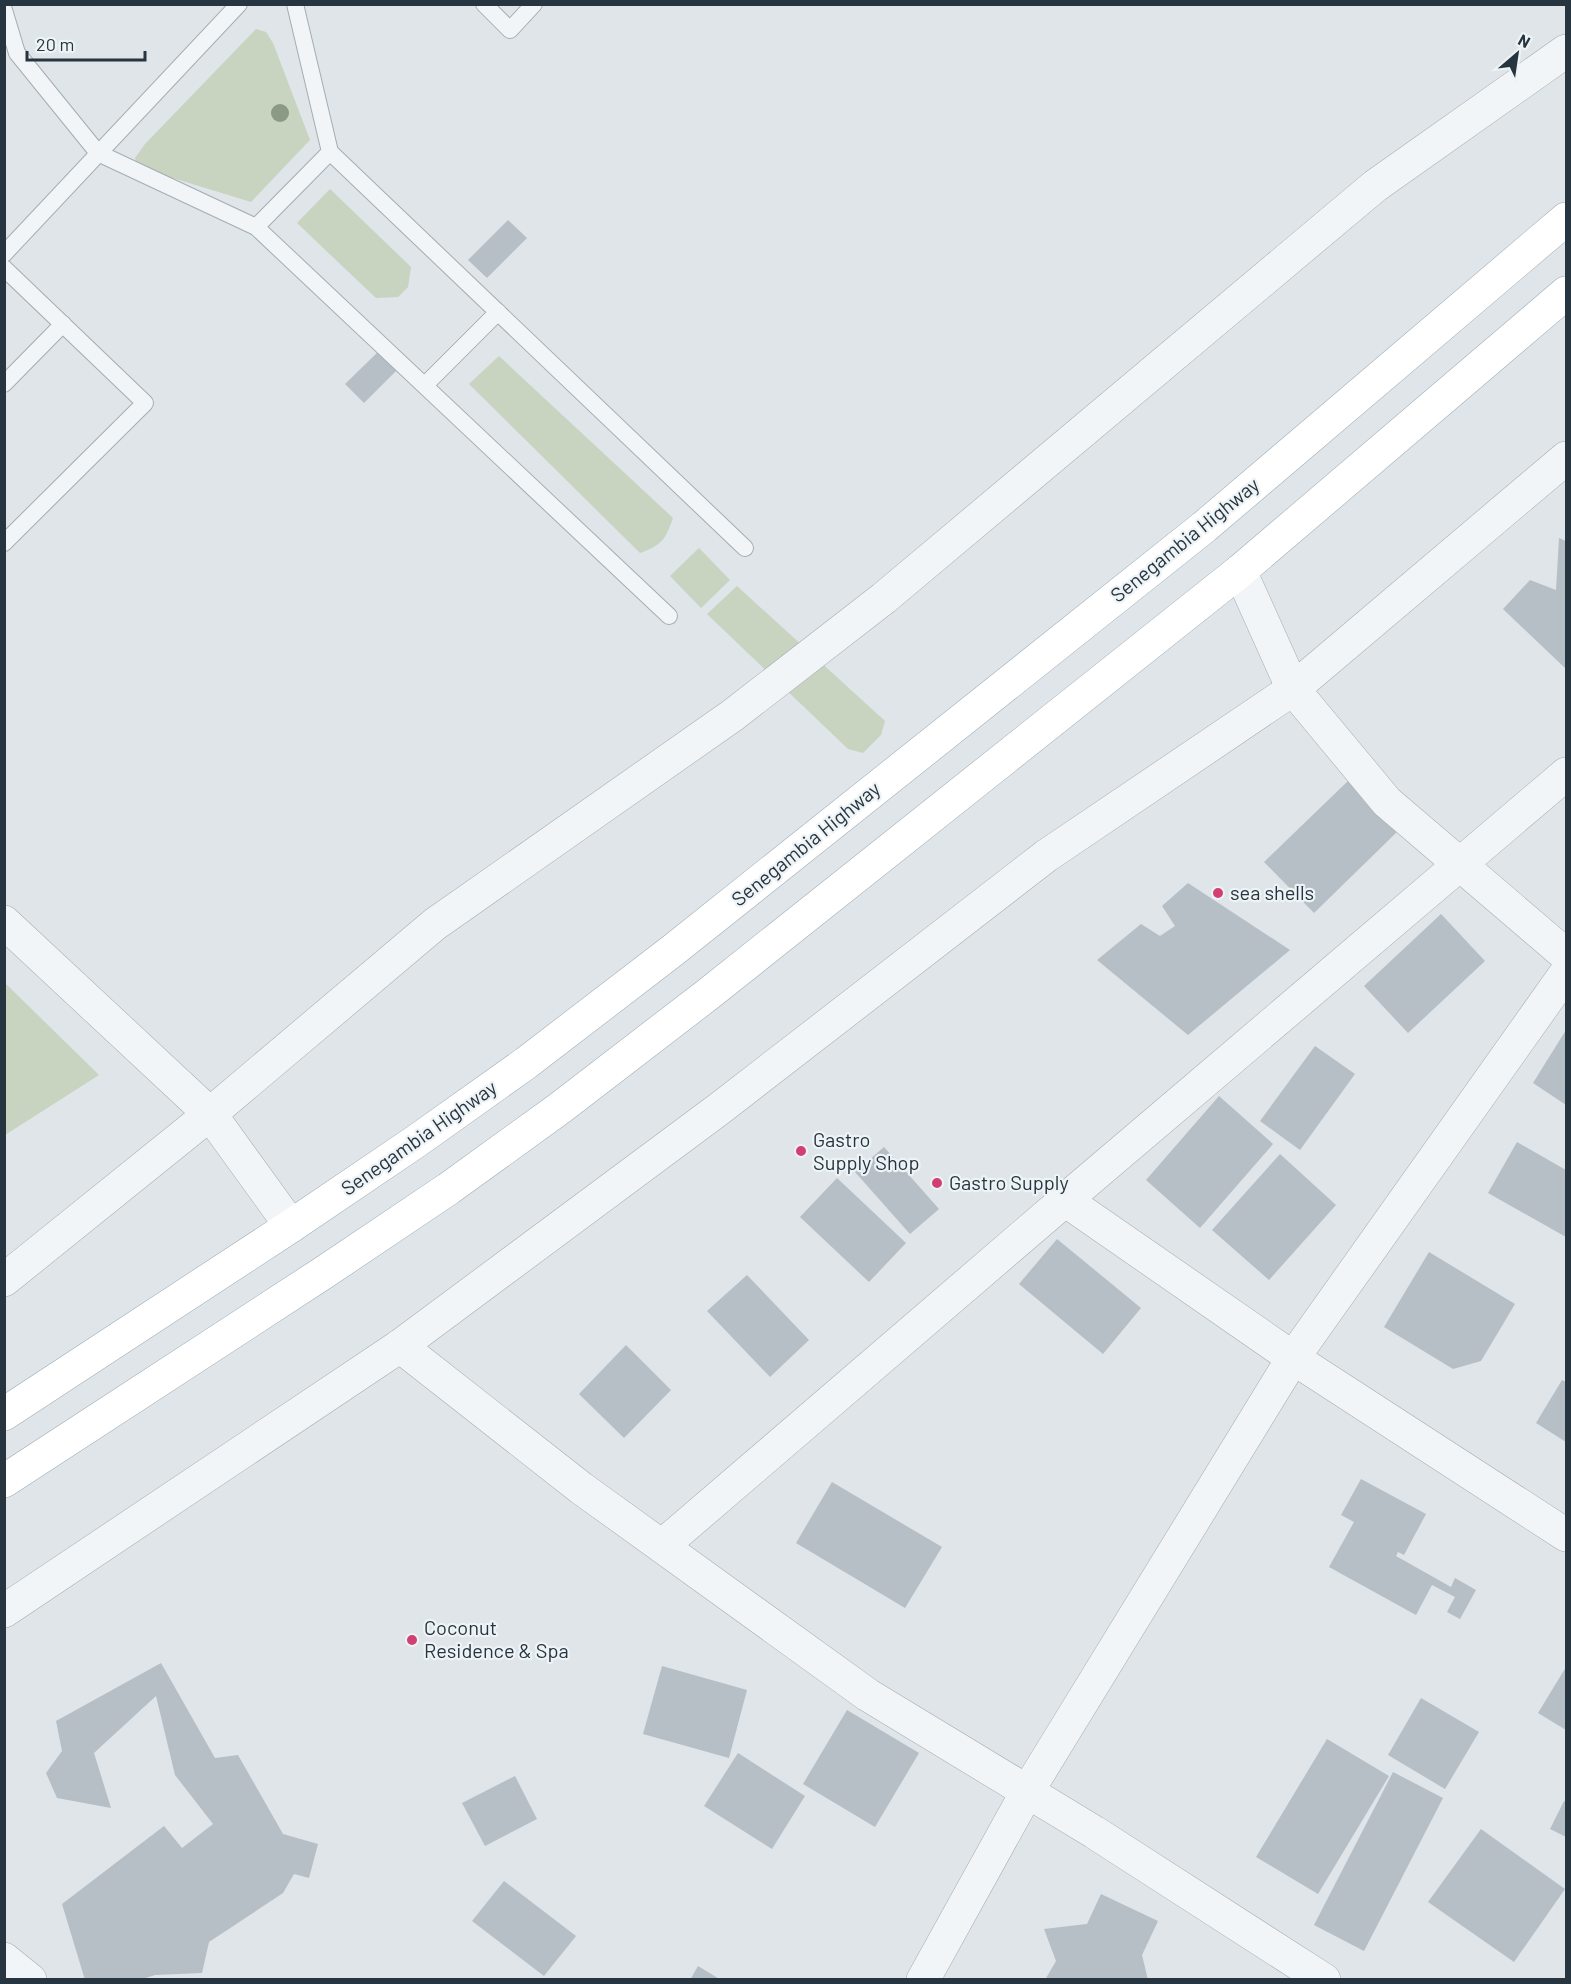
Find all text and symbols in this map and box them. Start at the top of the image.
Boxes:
scale bar [27,24,146,62]
north arrow [1487,24,1547,84]
text: N [1515,30,1534,51]
text: 20 m [36,33,74,55]
street label: Senegambia Highway [1105,472,1264,607]
street label: Senegambia Highway [726,776,885,911]
place label: sea shells [1230,880,1314,904]
marker: sea shells [1211,886,1225,900]
street label: Senegambia Highway [336,1074,501,1200]
place label: Gastro Supply Shop [813,1127,920,1174]
marker: Gastro Supply Shop [794,1144,808,1158]
place label: Gastro Supply [949,1170,1069,1194]
marker: Gastro Supply [930,1176,944,1190]
place label: Coconut Residence & Spa [424,1615,569,1662]
marker: Coconut Residence & Spa [405,1633,419,1647]

